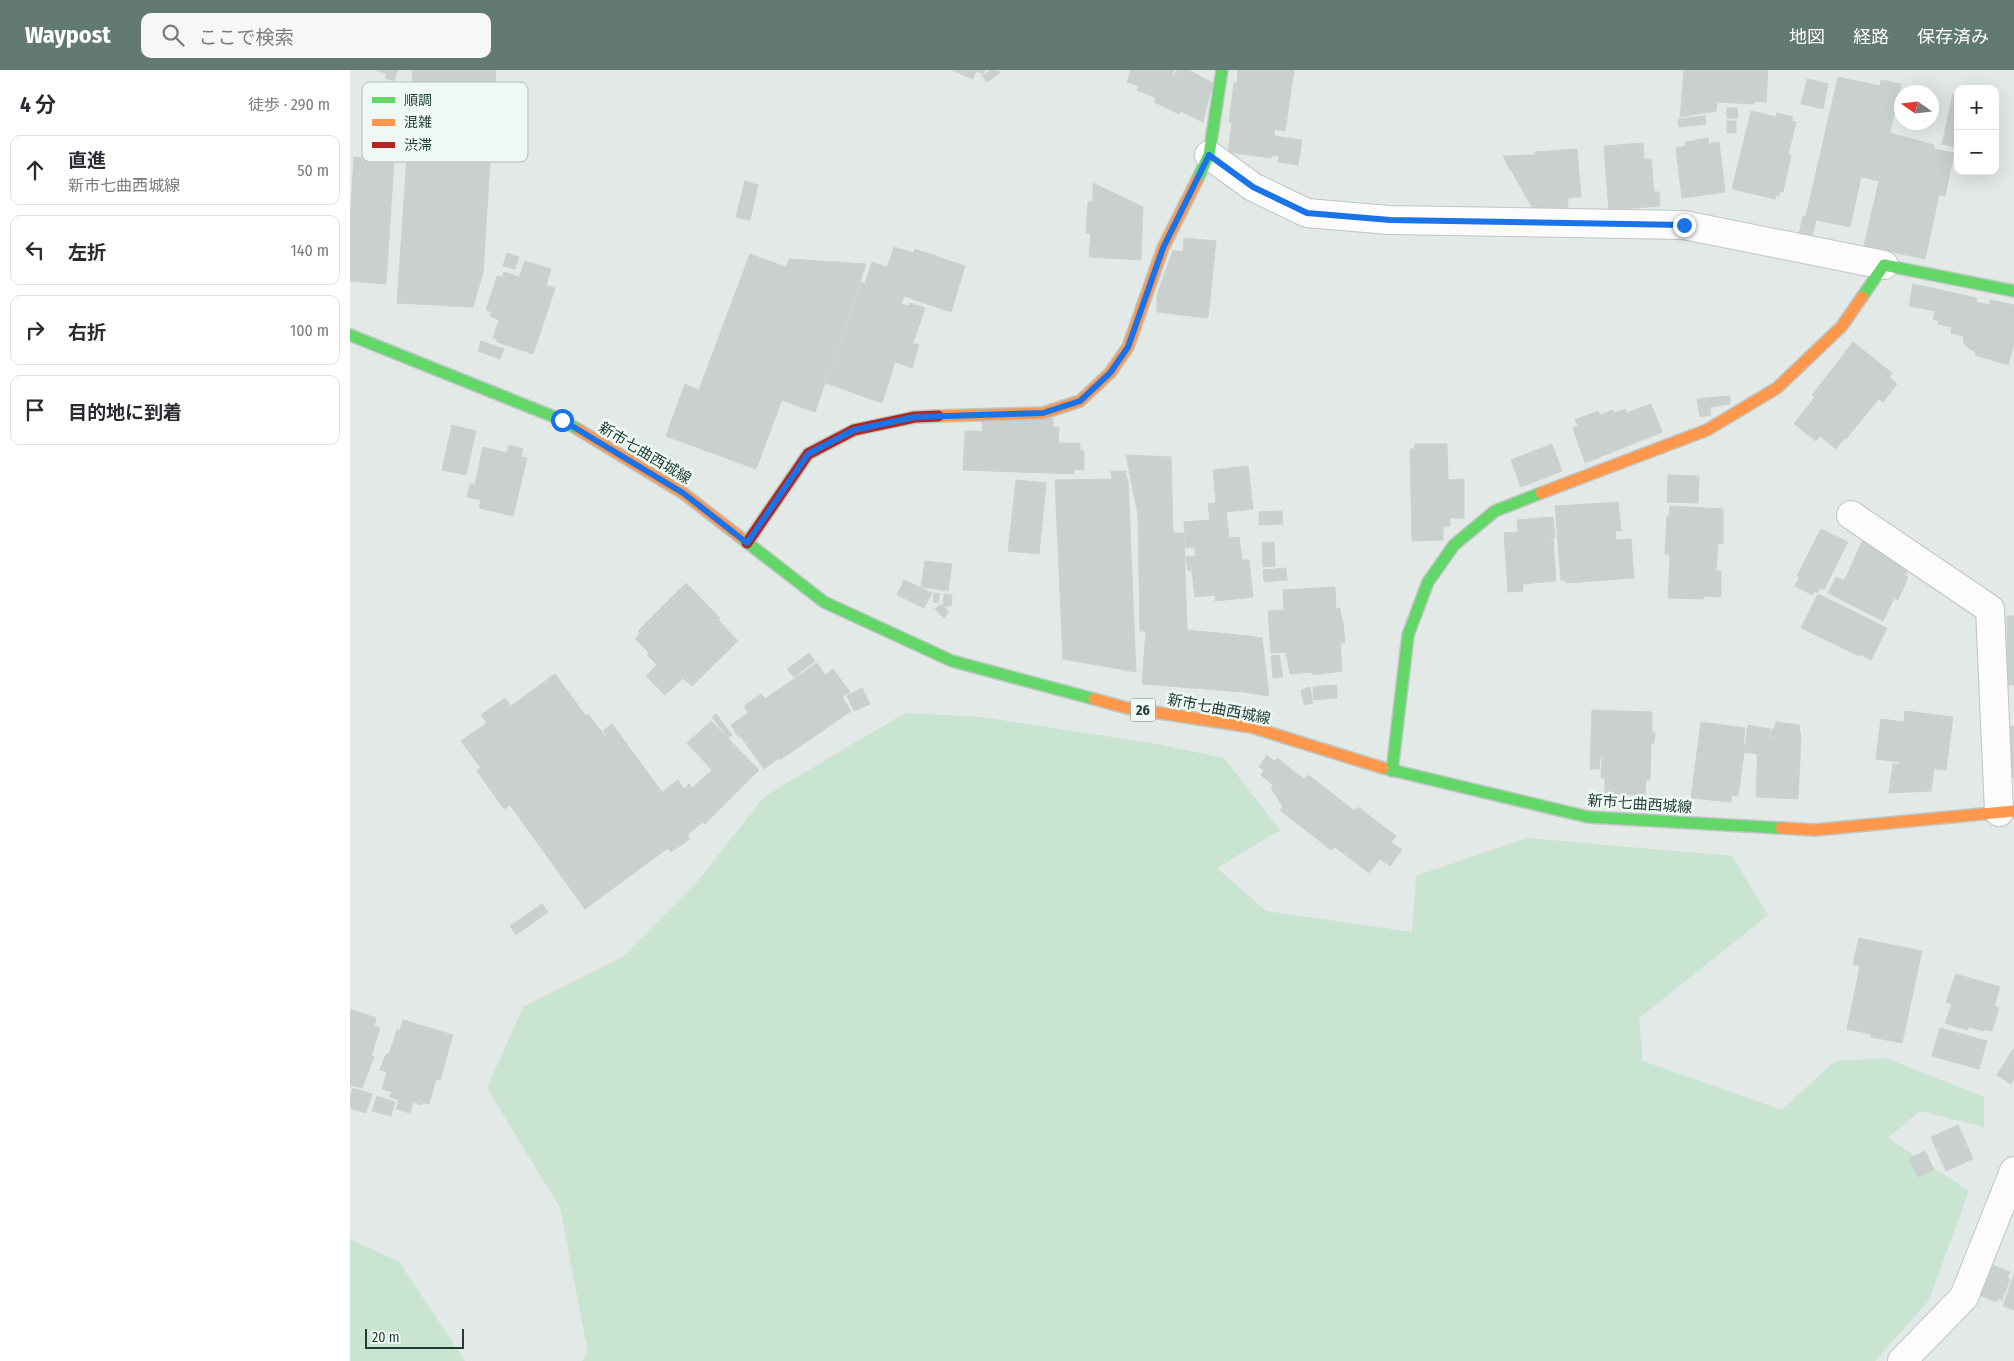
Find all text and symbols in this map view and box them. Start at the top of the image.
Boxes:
search box [141,13,491,58]
text: Waypost [25,21,111,49]
icon: search [159,21,187,49]
text: ここで検索 [199,26,294,49]
text: 地図 [1789,26,1825,48]
text: 経路 [1853,26,1889,48]
text: 保存済み [1917,26,1989,48]
legend [362,82,528,162]
north arrow [1894,85,1939,130]
map controls [1954,85,1999,175]
button: + [1954,85,1999,130]
text: 4 分 [20,92,56,118]
text: 順調 [404,92,432,109]
text: 徒歩 · 290 m [248,95,330,114]
text: 混雑 [404,114,432,131]
button: − [1954,130,1999,175]
text: 渋滞 [404,137,432,154]
text: 直進 [68,149,106,172]
icon: ahead [21,156,49,184]
text: 50 m [297,161,329,180]
text: 新市七曲西城線 [68,176,180,195]
route end [1673,214,1696,237]
icon: left [21,236,49,264]
text: 左折 [68,241,106,264]
text: 140 m [291,241,329,260]
icon: right [21,316,49,344]
text: 右折 [68,321,106,344]
text: 100 m [290,321,329,340]
icon: arrive [21,396,49,424]
text: 目的地に到着 [68,401,182,424]
route start [551,409,574,432]
street label: 新市七曲西城線 [595,418,695,488]
street label: 新市七曲西城線 [1166,690,1272,728]
road number: 26 [1130,698,1156,722]
street label: 新市七曲西城線 [1587,791,1693,817]
scale bar [365,1326,464,1349]
text: 20 m [372,1329,400,1346]

